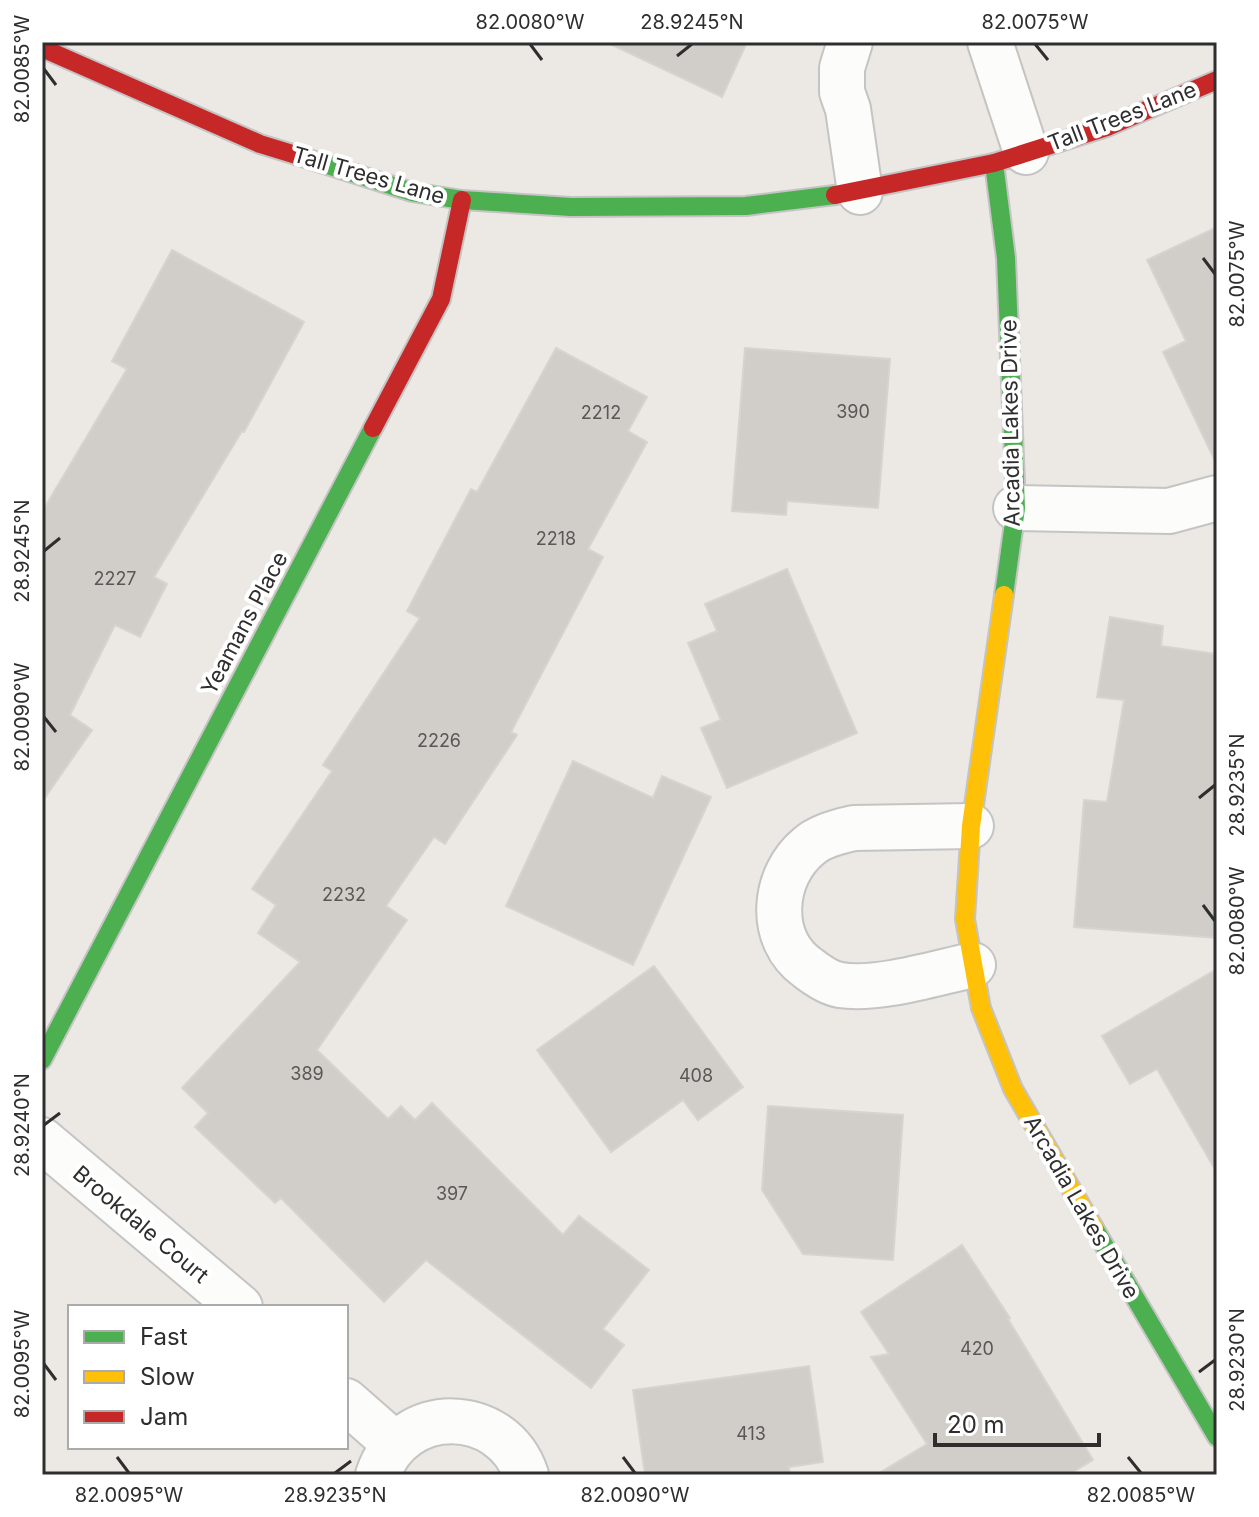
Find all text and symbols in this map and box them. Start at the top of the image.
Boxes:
text: 82.0080°W [476,10,585,34]
text: 28.9245°N [640,10,744,34]
text: 82.0075°W [982,10,1089,34]
text: 82.0085°W [10,15,34,123]
street label: Tall Trees Lane [1044,76,1200,156]
street label: Tall Trees Lane [290,141,448,209]
text: 82.0075°W [1225,220,1249,327]
street label: Arcadia Lakes Drive [995,319,1025,527]
house number: 390 [836,401,870,422]
house number: 2212 [581,402,621,423]
text: 28.9245°N [10,499,34,603]
house number: 2218 [536,528,576,549]
street label: Yeamans Place [195,547,293,699]
house number: 2227 [93,568,137,589]
text: 82.0090°W [10,662,34,771]
house number: 2226 [417,730,461,751]
text: 28.9235°N [1225,733,1249,837]
text: 82.0080°W [1225,866,1249,975]
house number: 2232 [322,884,366,905]
house number: 389 [290,1063,324,1084]
house number: 408 [679,1065,713,1086]
text: 28.9240°N [10,1073,34,1177]
street label: Arcadia Lakes Drive [1019,1111,1145,1303]
street label: Brookdale Court [68,1160,214,1288]
house number: 397 [436,1183,468,1204]
legend [68,1305,348,1449]
text: 28.9230°N [1225,1308,1249,1412]
text: 82.0095°W [10,1309,34,1418]
text: Fast [140,1322,188,1351]
house number: 420 [960,1338,994,1359]
text: Slow [140,1362,195,1391]
scale bar [935,1397,1099,1447]
text: Jam [140,1402,188,1431]
text: 20 m [947,1410,1005,1439]
house number: 413 [736,1423,766,1444]
text: 82.0095°W [75,1483,184,1507]
text: 28.9235°N [283,1483,387,1507]
text: 82.0090°W [581,1483,690,1507]
text: 82.0085°W [1087,1483,1195,1507]

